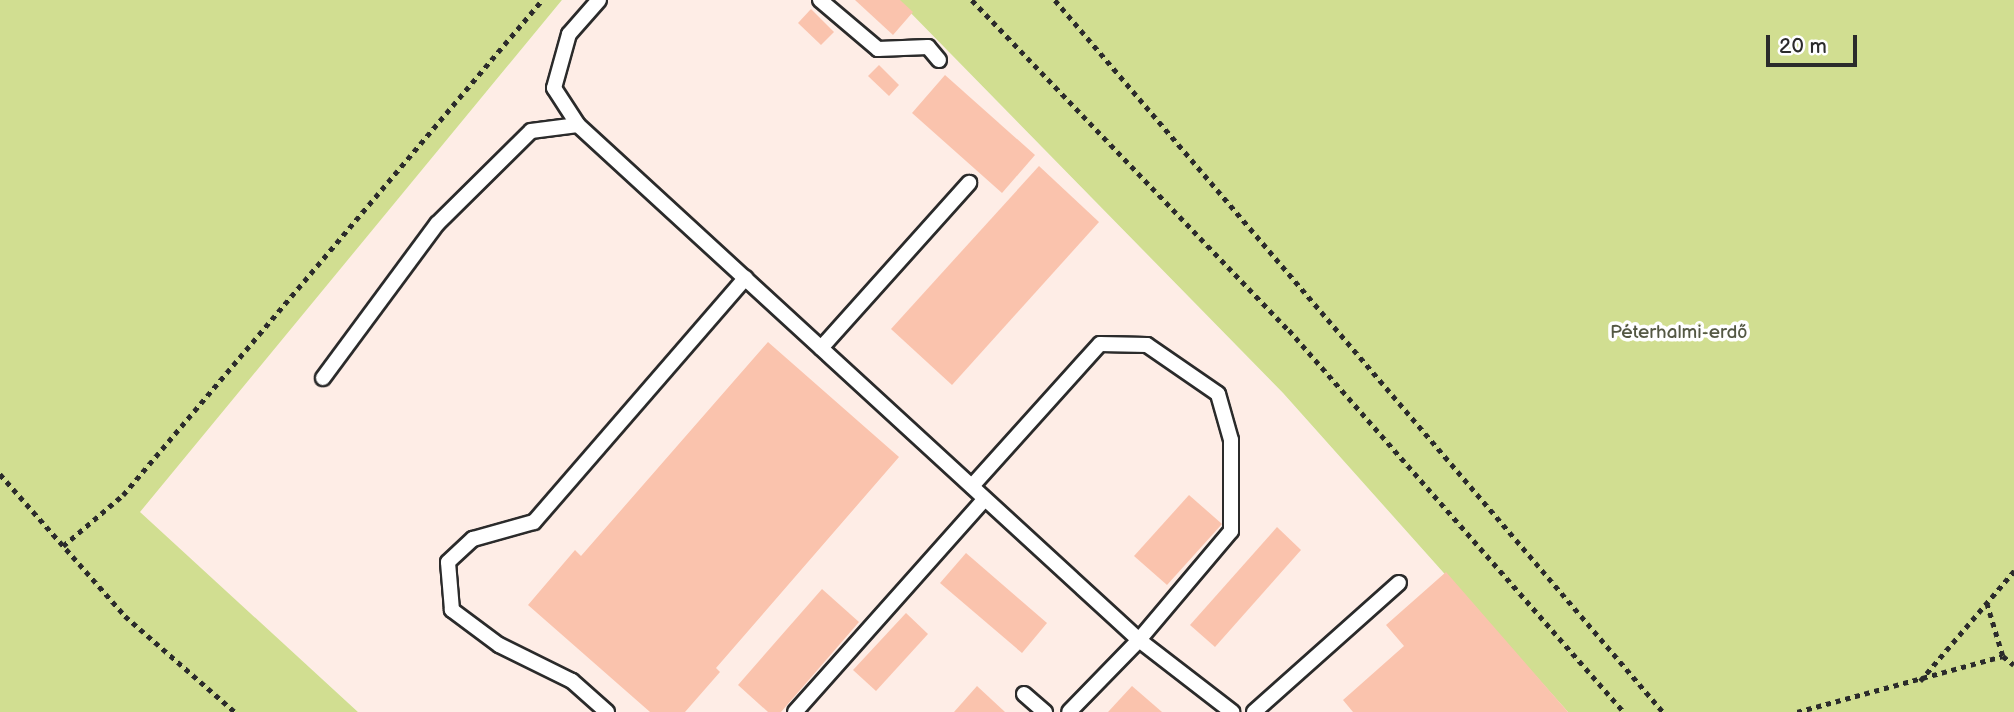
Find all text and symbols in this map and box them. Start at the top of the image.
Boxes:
scale bar [1769,21,1860,65]
text: 20 m [1779,34,1827,59]
park label: Péterhalmi-erdő [1610,322,1748,344]

